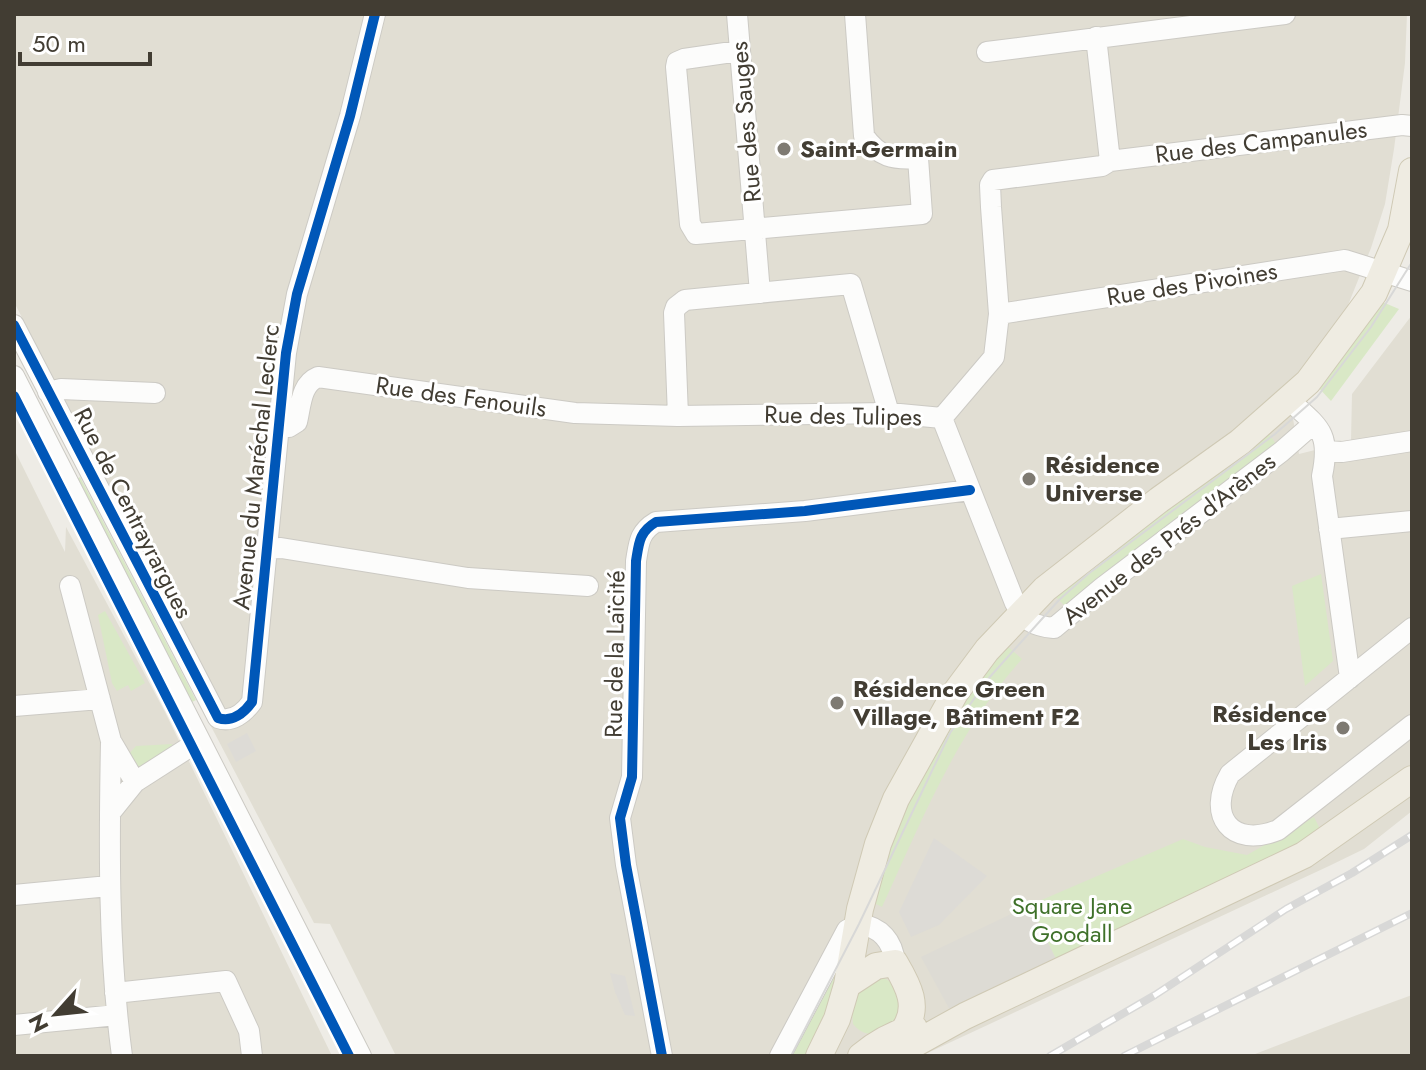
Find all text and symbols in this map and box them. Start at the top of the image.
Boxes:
scale bar [20,16,150,66]
text: 50 m [32,26,86,61]
street label: Rue des Sauges [721,40,770,204]
street label: Rue des Campanules [1153,111,1369,172]
place label: Saint-Germain [800,131,958,166]
marker: Saint-Germain [775,140,793,158]
street label: Rue des Pivoines [1104,253,1280,314]
street label: Avenue du Maréchal Leclerc [223,322,288,611]
street label: Rue des Fenouils [374,367,549,426]
street label: Rue des Tulipes [764,397,922,434]
street label: Rue de Centrayrargues [65,401,202,624]
street label: Avenue des Prés d'Arènes [1055,444,1283,633]
place label: Résidence Universe [1045,447,1160,510]
marker: Résidence Universe [1020,470,1038,488]
street label: Rue de la Laïcité [596,570,633,738]
place label: Résidence Green Village, Bâtiment F2 [852,671,1080,734]
marker: Résidence Green Village, Bâtiment F2 [828,694,846,712]
place label: Résidence Les Iris [1212,696,1327,759]
marker: Résidence Les Iris [1334,719,1352,737]
park label: Square Jane Goodall [1012,888,1132,951]
north arrow [16,974,96,1054]
text: N [20,1008,56,1038]

